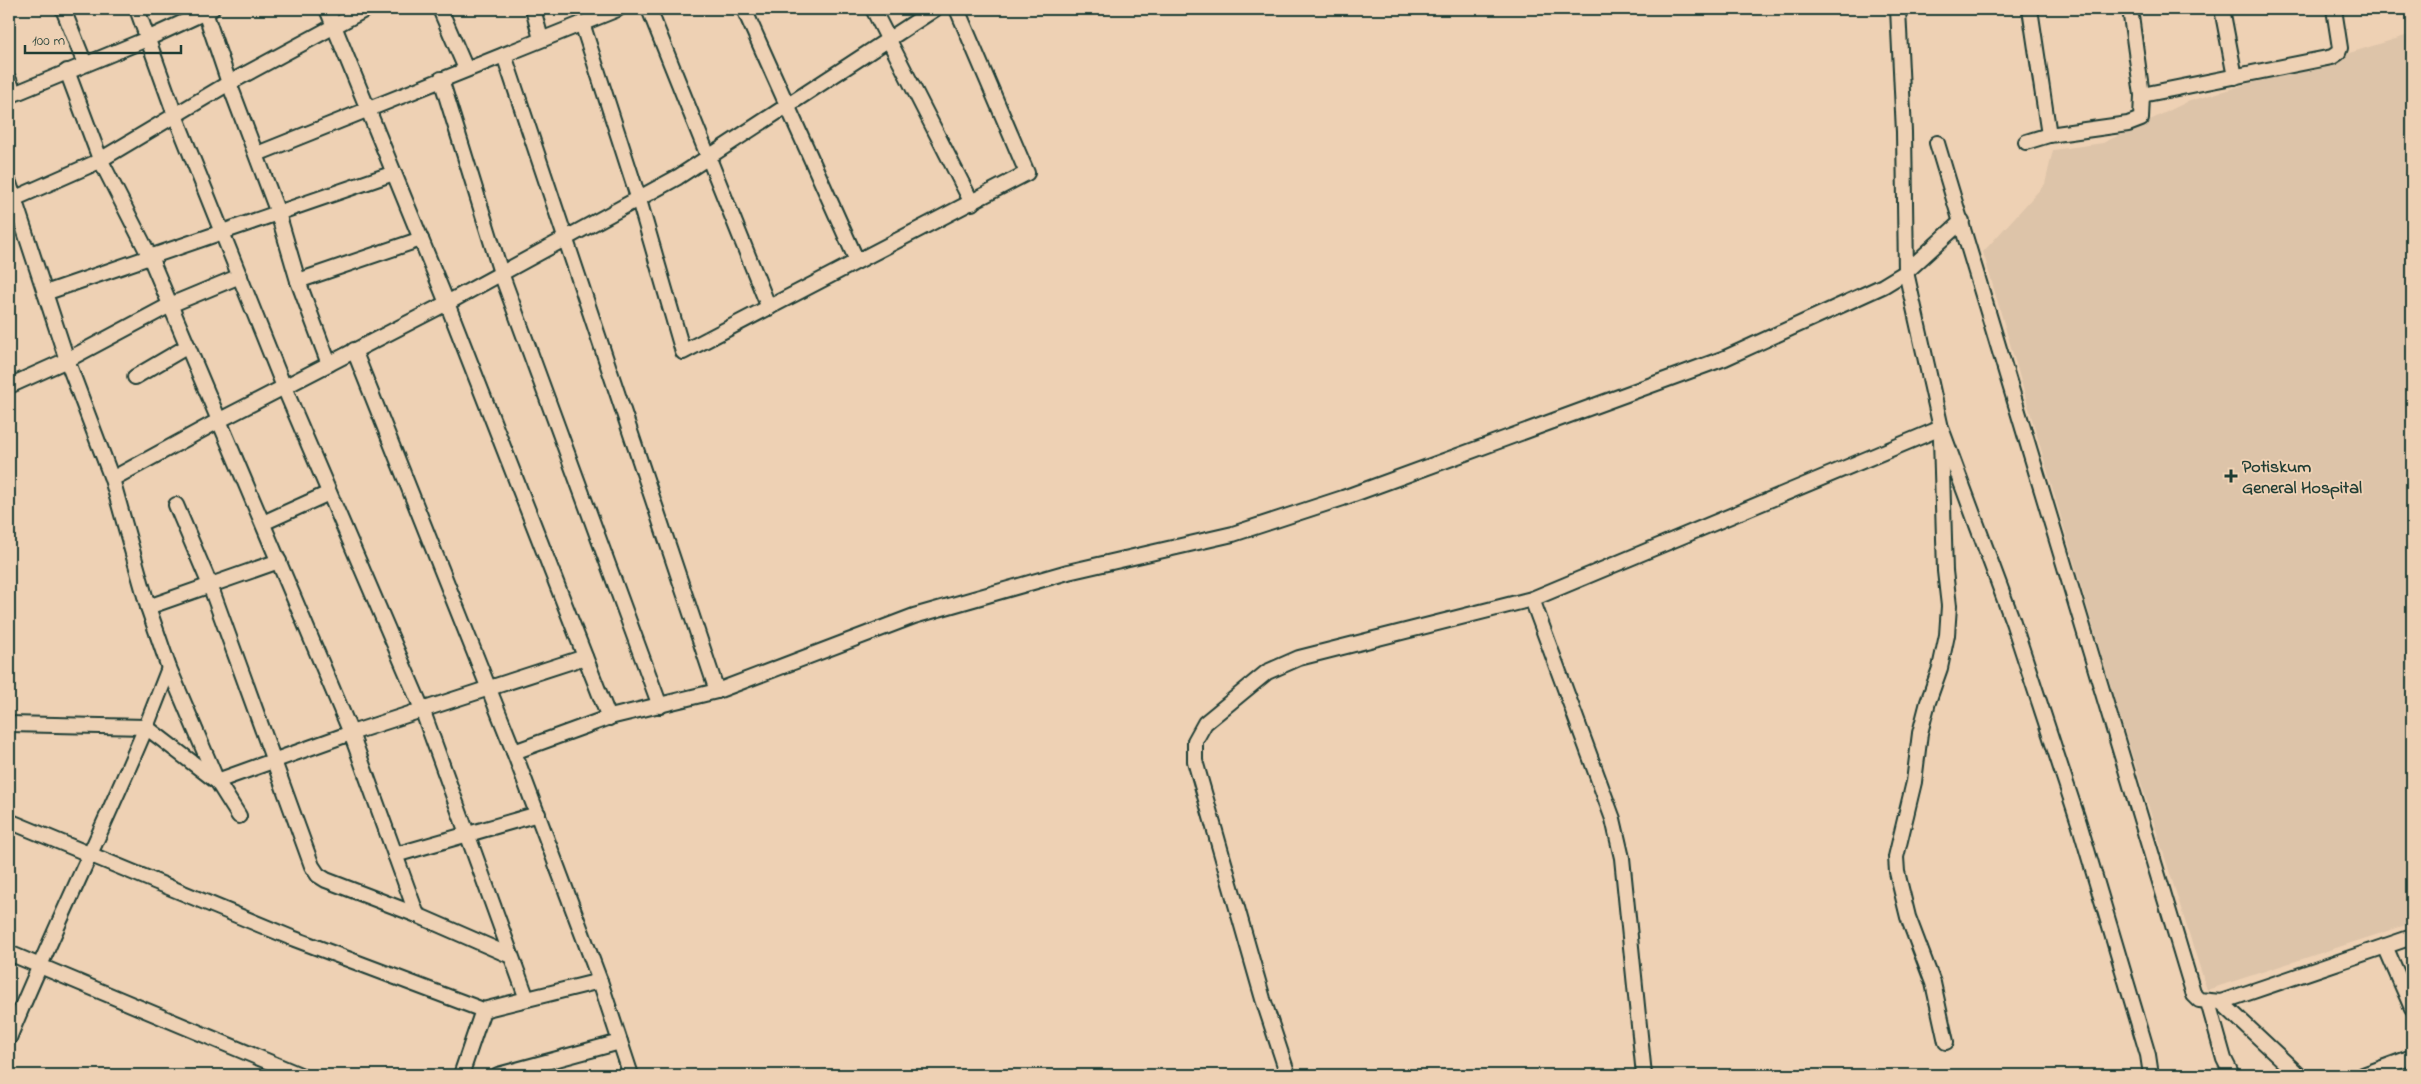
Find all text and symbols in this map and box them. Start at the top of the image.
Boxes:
scale bar [25,22,181,54]
text: 100 m [32,30,65,52]
place label: Potiskum General Hospital [2242,455,2362,502]
marker: Potiskum General Hospital [2224,469,2238,483]

